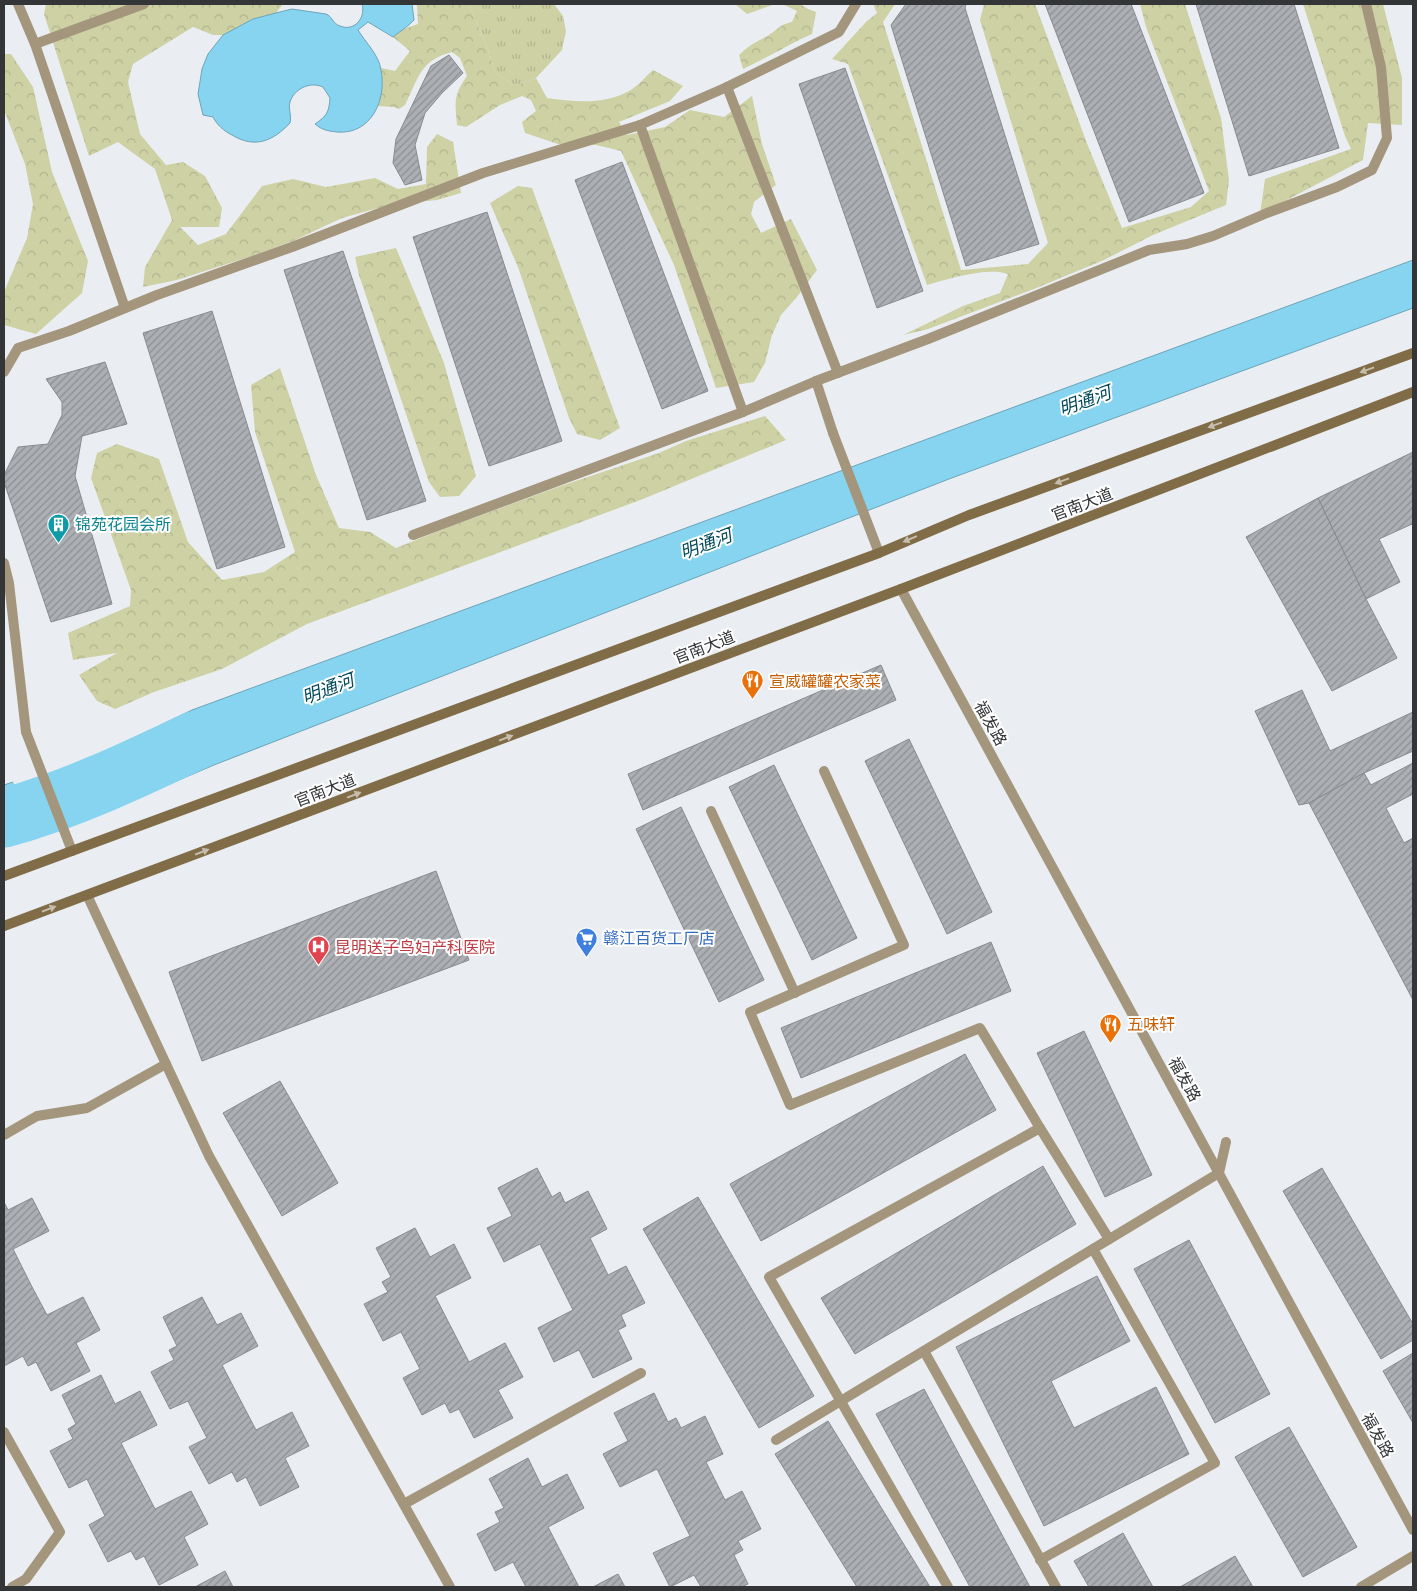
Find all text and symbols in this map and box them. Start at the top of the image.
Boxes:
one-way arrow [1360,367,1375,374]
water label: 明通河 [1056,380,1117,420]
one-way arrow [1207,421,1222,429]
one-way arrow [1054,477,1069,485]
street label: 官南大道 [1049,484,1115,525]
building icon: 锦苑花园会所 [47,512,71,543]
place label: 锦苑花园会所 [75,515,171,534]
water label: 明通河 [677,523,738,563]
one-way arrow [903,536,918,544]
street label: 官南大道 [671,627,737,668]
water label: 明通河 [299,668,360,708]
restaurant icon: 宣威罐罐农家菜 [741,669,765,700]
place label: 宣威罐罐农家菜 [769,672,881,691]
street label: 福发路 [971,698,1011,749]
one-way arrow [499,734,514,742]
street label: 官南大道 [292,770,358,811]
one-way arrow [346,791,361,798]
one-way arrow [194,848,209,855]
one-way arrow [42,905,57,912]
supermarket icon: 赣江百货工厂店 [575,926,599,957]
place label: 赣江百货工厂店 [603,929,715,948]
hospital icon: 昆明送子鸟妇产科医院 [307,935,331,966]
place label: 昆明送子鸟妇产科医院 [335,938,495,957]
restaurant icon: 五味轩 [1099,1012,1123,1043]
place label: 五味轩 [1127,1015,1175,1034]
street label: 福发路 [1165,1054,1205,1105]
street label: 福发路 [1358,1410,1398,1461]

